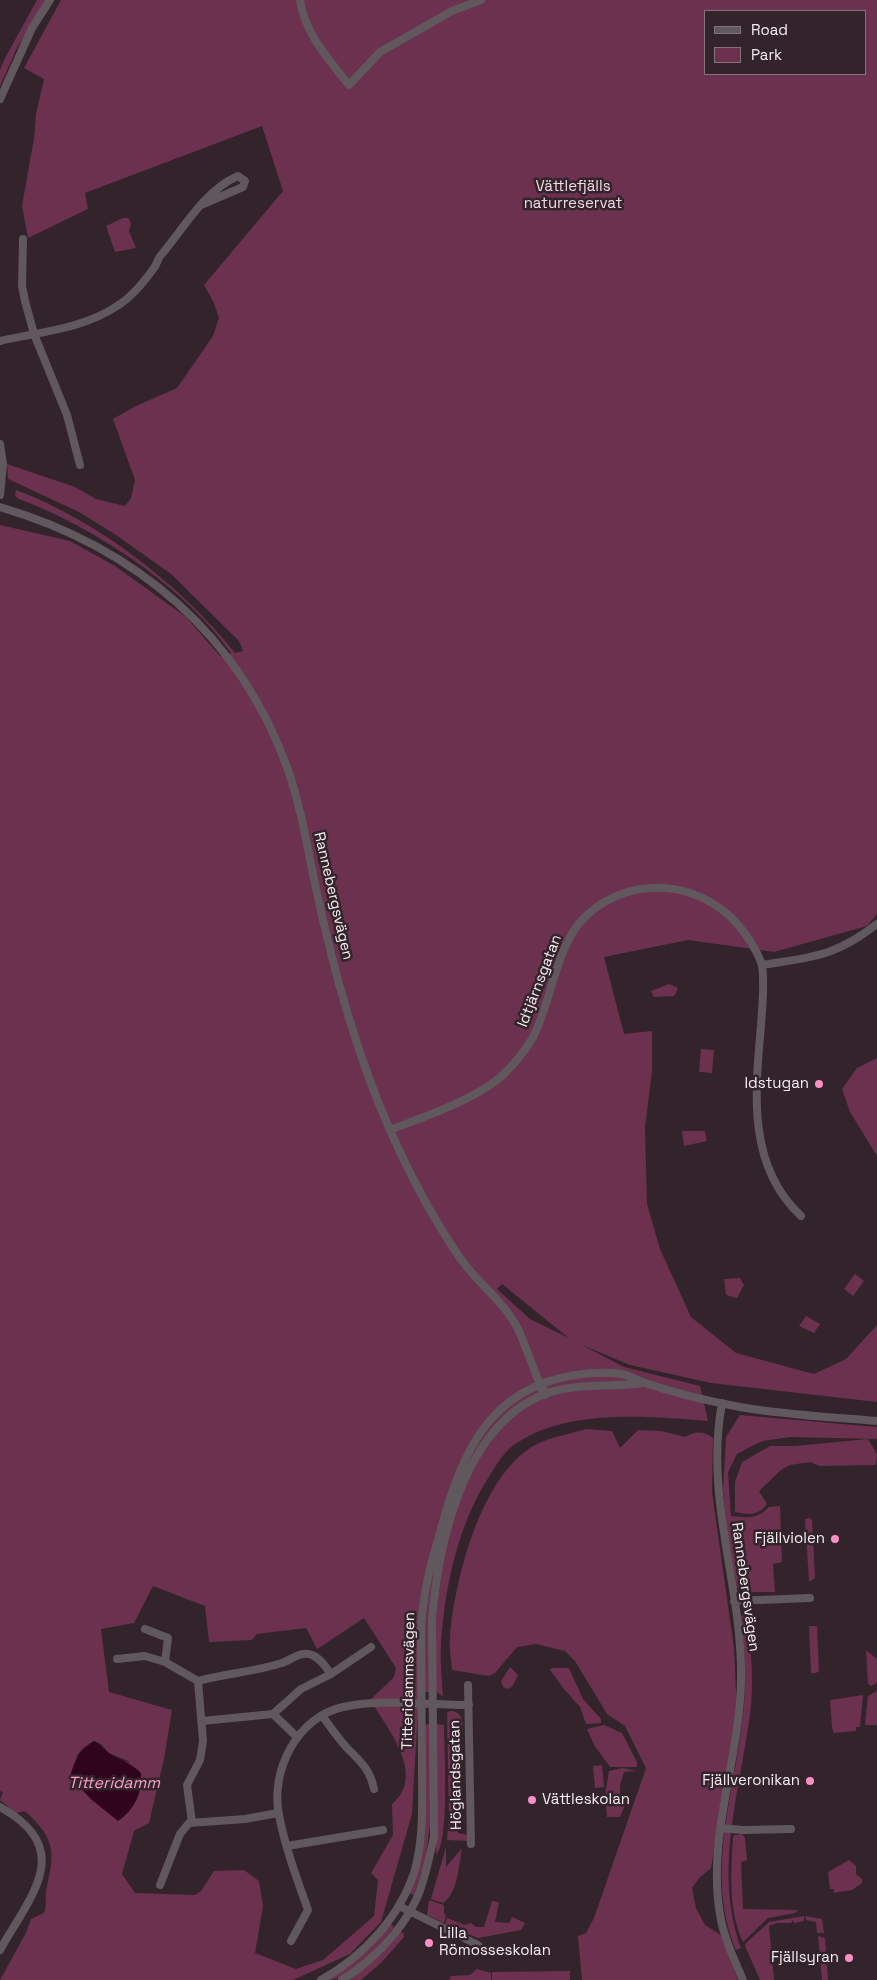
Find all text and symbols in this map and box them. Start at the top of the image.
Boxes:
legend [704,10,867,75]
text: Road [751,20,788,39]
text: Park [751,45,782,64]
park label: Vättlefjälls naturreservat [524,178,622,213]
street label: Rannebergsvägen [310,830,356,962]
street label: Idtjärnsgatan [514,932,566,1030]
place label: Idstugan [744,1075,809,1093]
marker: Idstugan [813,1078,825,1090]
street label: Rannebergsvägen [727,1521,763,1653]
place label: Fjällviolen [754,1530,825,1548]
marker: Fjällviolen [829,1533,841,1545]
street label: Titteridammsvägen [399,1612,419,1750]
street label: Höglandsgatan [446,1720,466,1830]
place label: Fjällveronikan [702,1772,800,1790]
water label: Titteridamm [68,1774,160,1794]
marker: Fjällveronikan [804,1775,816,1787]
place label: Vättleskolan [542,1791,630,1809]
marker: Vättleskolan [526,1794,538,1806]
place label: Lilla Römosseskolan [439,1925,551,1960]
marker: Lilla Römosseskolan [423,1937,435,1949]
place label: Fjällsyran [771,1949,839,1967]
marker: Fjällsyran [843,1952,855,1964]

